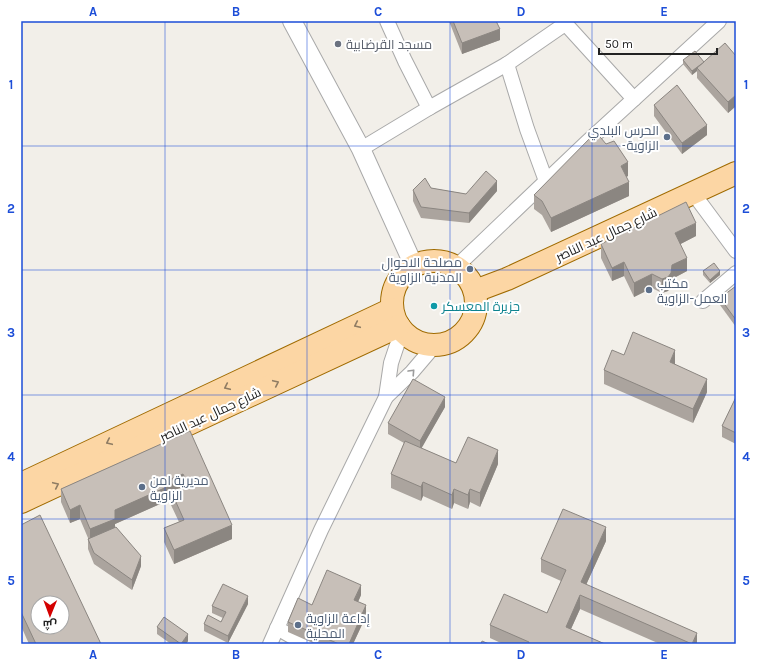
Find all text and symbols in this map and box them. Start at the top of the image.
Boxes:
text: A [89,4,97,19]
text: B [232,4,240,19]
text: C [374,4,382,19]
text: D [517,4,526,19]
text: E [660,4,668,19]
scale bar [599,30,717,56]
place label: مسجد القرضابية [346,37,432,52]
text: 50 m [605,37,633,51]
marker: مسجد القرضابية [333,39,343,49]
text: 1 [9,77,13,92]
text: 1 [744,77,748,92]
place label: الحرس البلدي -الزاوية [588,123,659,153]
marker: الحرس البلدي -الزاوية [662,132,672,142]
text: 2 [7,201,15,216]
text: 2 [742,201,750,216]
street label: شارع جمال عبد الناصر [552,204,660,266]
place label: مصلحة الاحوال المدنية الزاوية [381,255,462,285]
marker: مصلحة الاحوال المدنية الزاوية [465,264,475,274]
place label: مكتب العمل-الزاوية [657,276,727,306]
marker: مكتب العمل-الزاوية [644,285,654,295]
place label: جزيرة المعسكر [441,299,520,314]
marker: جزيرة المعسكر [429,301,439,311]
one-way arrow [354,321,361,329]
text: 3 [7,325,15,340]
text: 3 [742,325,750,340]
one-way arrow [407,369,415,377]
one-way arrow [271,380,279,388]
one-way arrow [224,382,231,390]
street label: شارع جمال عبد الناصر [156,384,264,446]
one-way arrow [106,437,114,445]
text: 4 [7,449,15,464]
text: 4 [742,449,750,464]
place label: مديرية امن الزاوية [150,473,209,503]
one-way arrow [53,482,60,490]
marker: مديرية امن الزاوية [137,482,147,492]
text: 5 [7,573,15,588]
text: 5 [742,573,750,588]
north arrow [30,595,70,635]
place label: إداعة الزاوية المحلية [306,611,371,641]
text: ش [43,618,57,631]
marker: إداعة الزاوية المحلية [293,620,303,630]
text: A [89,647,97,662]
text: B [232,647,240,662]
text: C [374,647,382,662]
text: D [517,647,526,662]
text: E [660,647,668,662]

